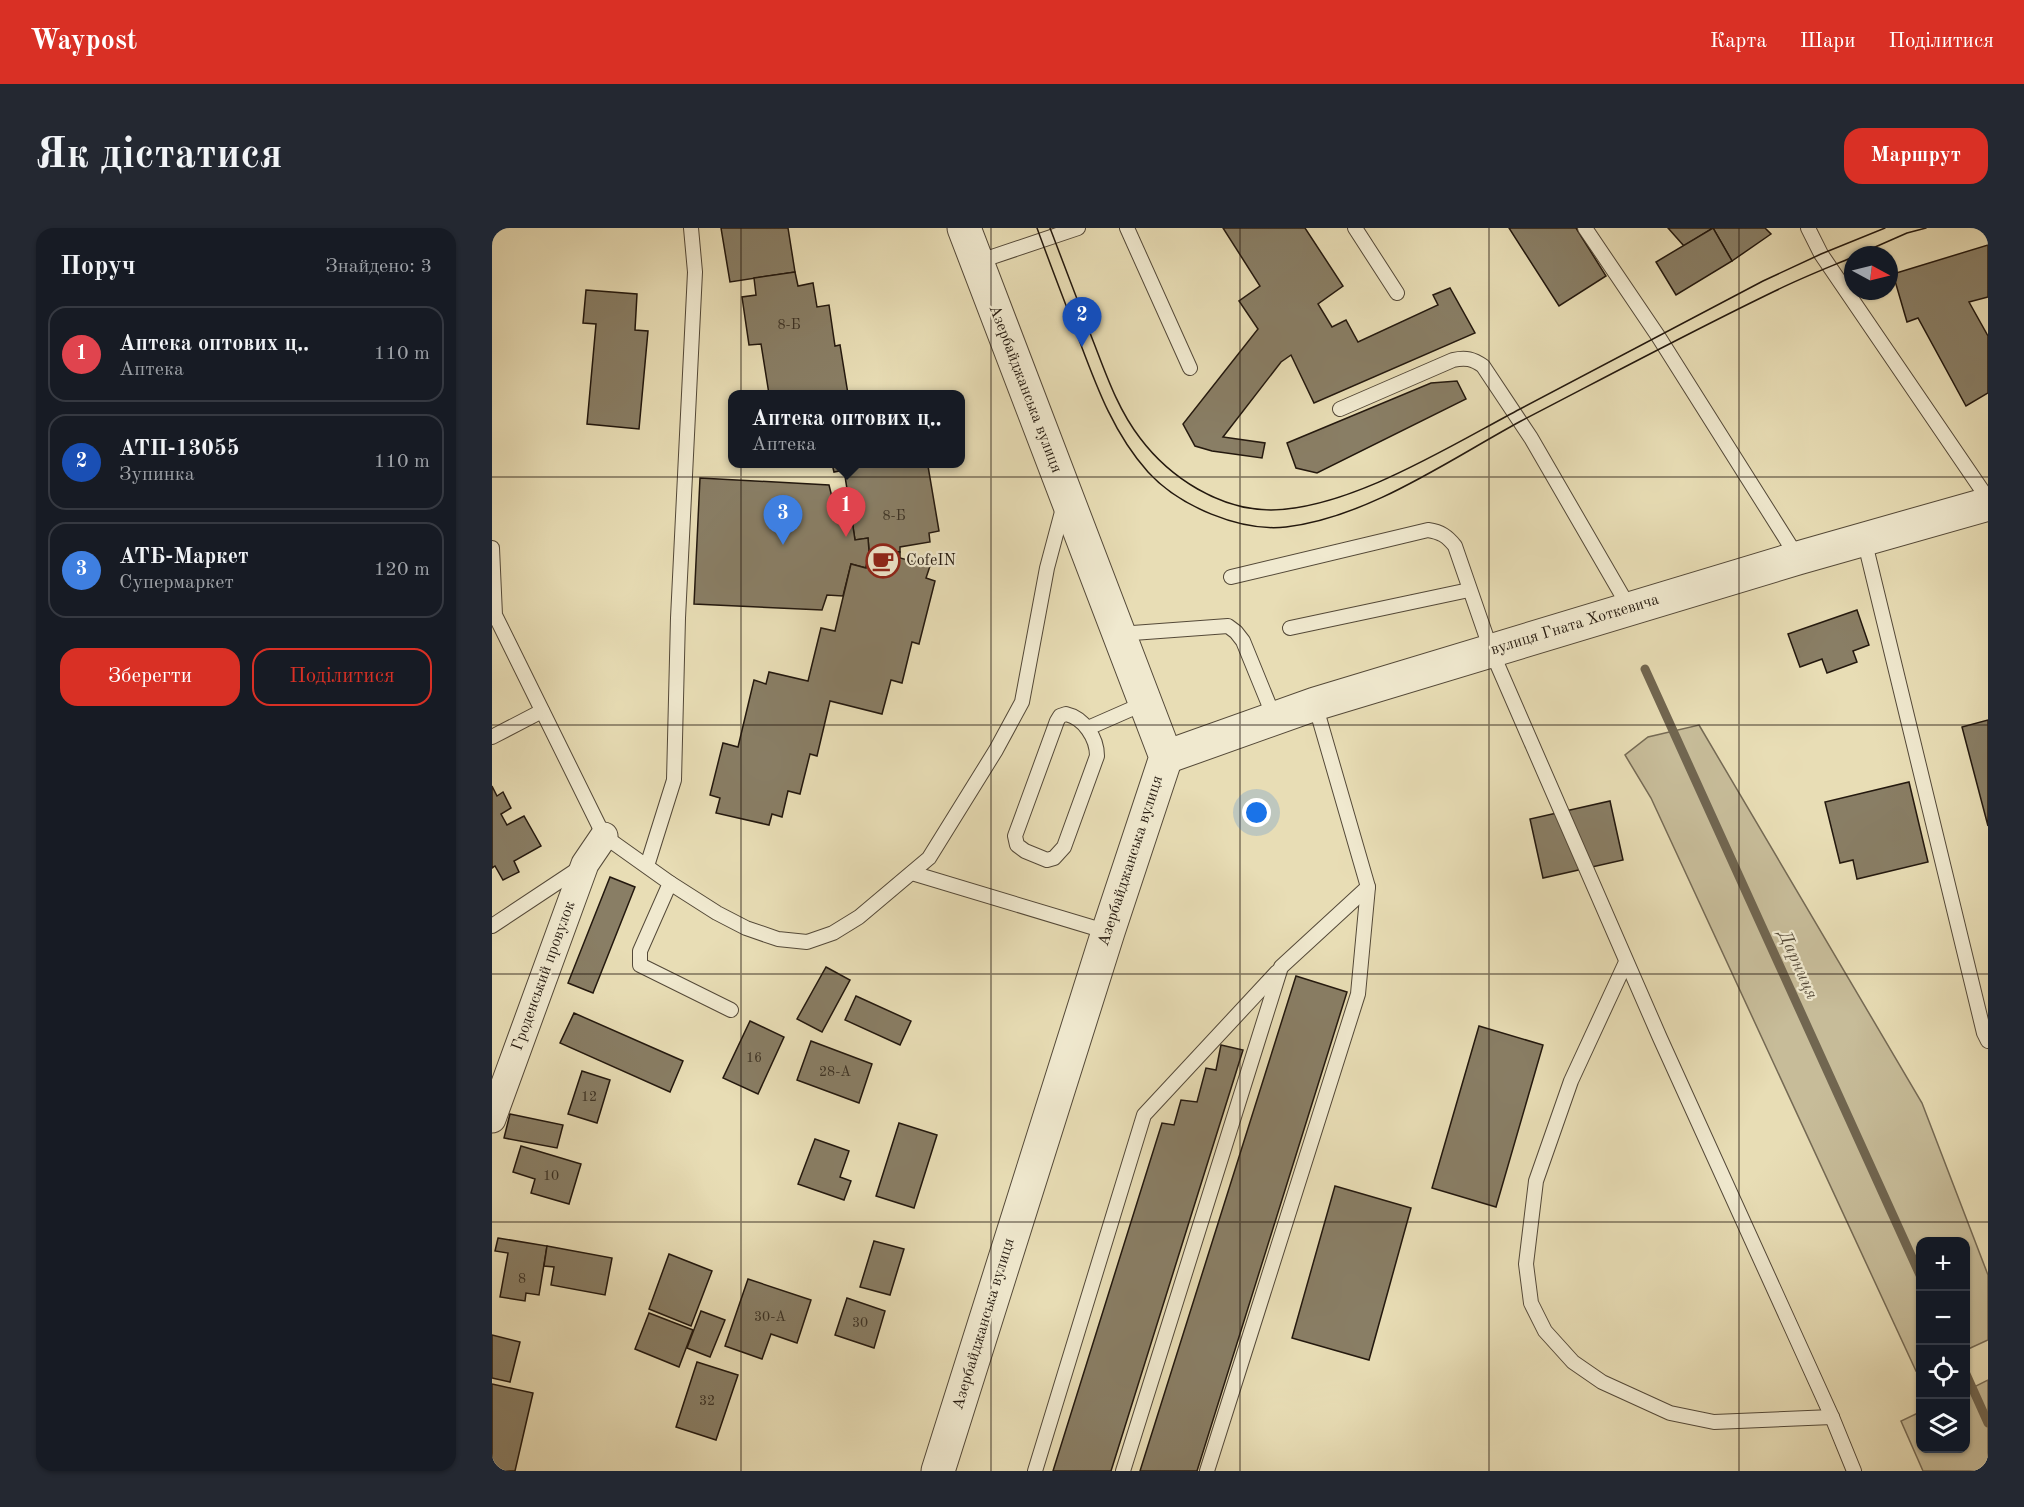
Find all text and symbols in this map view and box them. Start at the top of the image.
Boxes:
text: Waypost [30,28,137,56]
text: Карта [1710,31,1767,52]
text: Шари [1800,31,1855,52]
text: Поділитися [1888,31,1994,52]
button: Маршрут [1844,128,1988,184]
text: Як дістатися [36,135,283,177]
north arrow [1844,246,1898,300]
text: Поруч [60,254,136,280]
text: Знайдено: 3 [325,257,432,277]
pin: 2 [1062,298,1102,347]
street label: Азербайджанська вулиця [986,303,1064,475]
house number: 8-Б [777,318,801,332]
text: Аптека оптових ц‥ [119,333,309,355]
text: 1 [76,344,87,364]
text: 110 m [374,344,430,364]
text: Аптека [119,360,184,380]
popup [728,390,965,468]
text: Аптека оптових ц‥ [751,408,942,430]
text: Аптека [751,435,816,455]
text: АТП-13055 [119,438,239,460]
text: 2 [76,452,87,472]
text: 110 m [374,452,430,472]
text: Зупинка [119,465,195,485]
pin: 1 [826,488,866,537]
pin: 3 [764,496,802,545]
house number: 8-Б [882,509,906,523]
cafe icon: CofeIN [865,543,901,579]
text: АТБ-Маркет [119,546,249,568]
place label: CofeIN [906,553,956,569]
text: 3 [76,560,87,580]
text: 120 m [374,560,430,580]
text: Супермаркет [119,573,234,593]
street label: вулиця Гната Хоткевича [1489,592,1661,658]
button: Зберегти [60,648,240,706]
button: Поділитися [252,648,432,706]
street label: Азербайджанська вулиця [1096,774,1166,948]
your location [1242,798,1271,827]
street label: Гроденський провулок [510,899,578,1053]
water label: Дарниця [1774,926,1821,1002]
house number: 16 [746,1051,762,1065]
house number: 28-А [819,1065,851,1079]
house number: 12 [581,1090,597,1104]
house number: 10 [543,1169,559,1183]
street label: Азербайджанська вулиця [950,1236,1018,1412]
map controls [1916,1237,1970,1453]
button: + [1916,1237,1970,1291]
house number: 8 [518,1272,526,1286]
button: − [1916,1291,1970,1345]
house number: 30-А [754,1310,786,1324]
house number: 30 [852,1316,868,1330]
button: locate [1916,1345,1970,1399]
house number: 32 [699,1394,715,1408]
button: layers [1916,1399,1970,1453]

